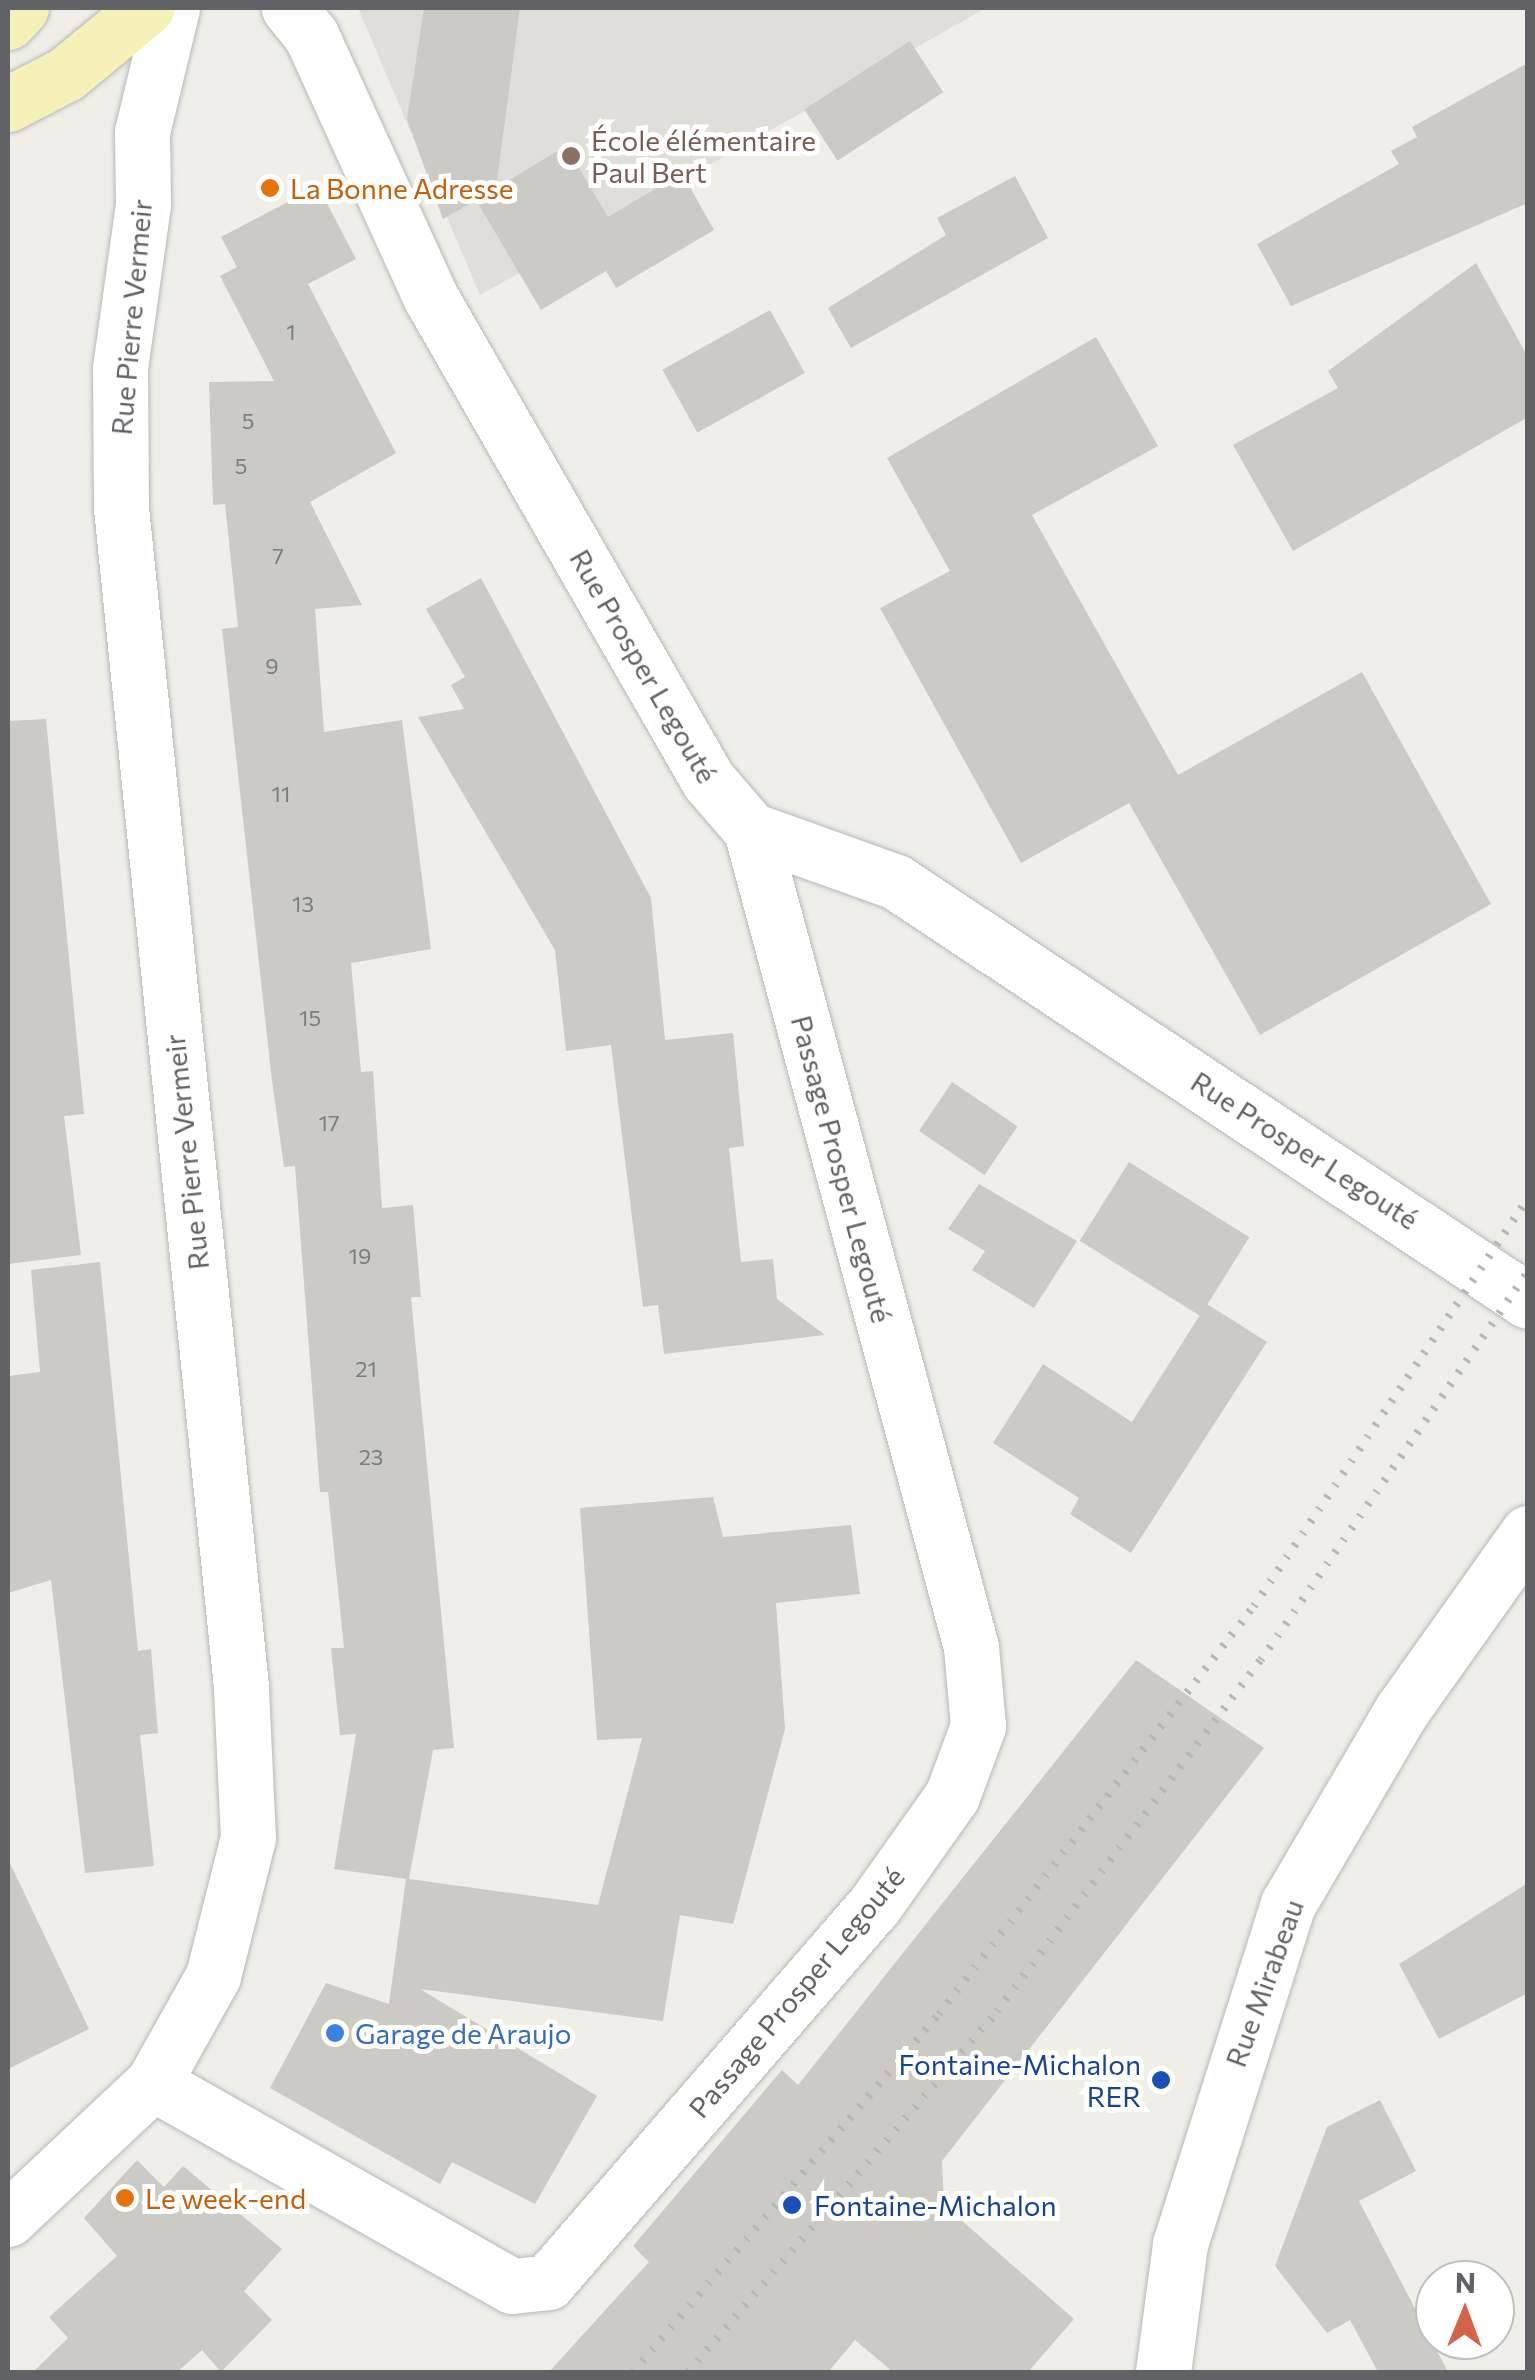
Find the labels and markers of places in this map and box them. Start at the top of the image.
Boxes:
place label: École élémentaire Paul Bert [591,123,816,189]
marker: École élémentaire Paul Bert [560,145,582,167]
place label: La Bonne Adresse [290,171,514,205]
marker: La Bonne Adresse [259,177,281,199]
place label: Garage de Araujo [355,2016,571,2050]
marker: Garage de Araujo [324,2022,346,2044]
place label: Fontaine-Michalon RER [898,2047,1141,2113]
marker: Fontaine-Michalon RER [1150,2069,1172,2091]
place label: Le week-end [145,2181,306,2215]
marker: Le week-end [114,2187,136,2209]
place label: Fontaine-Michalon [814,2188,1057,2222]
marker: Fontaine-Michalon [779,2192,805,2218]

